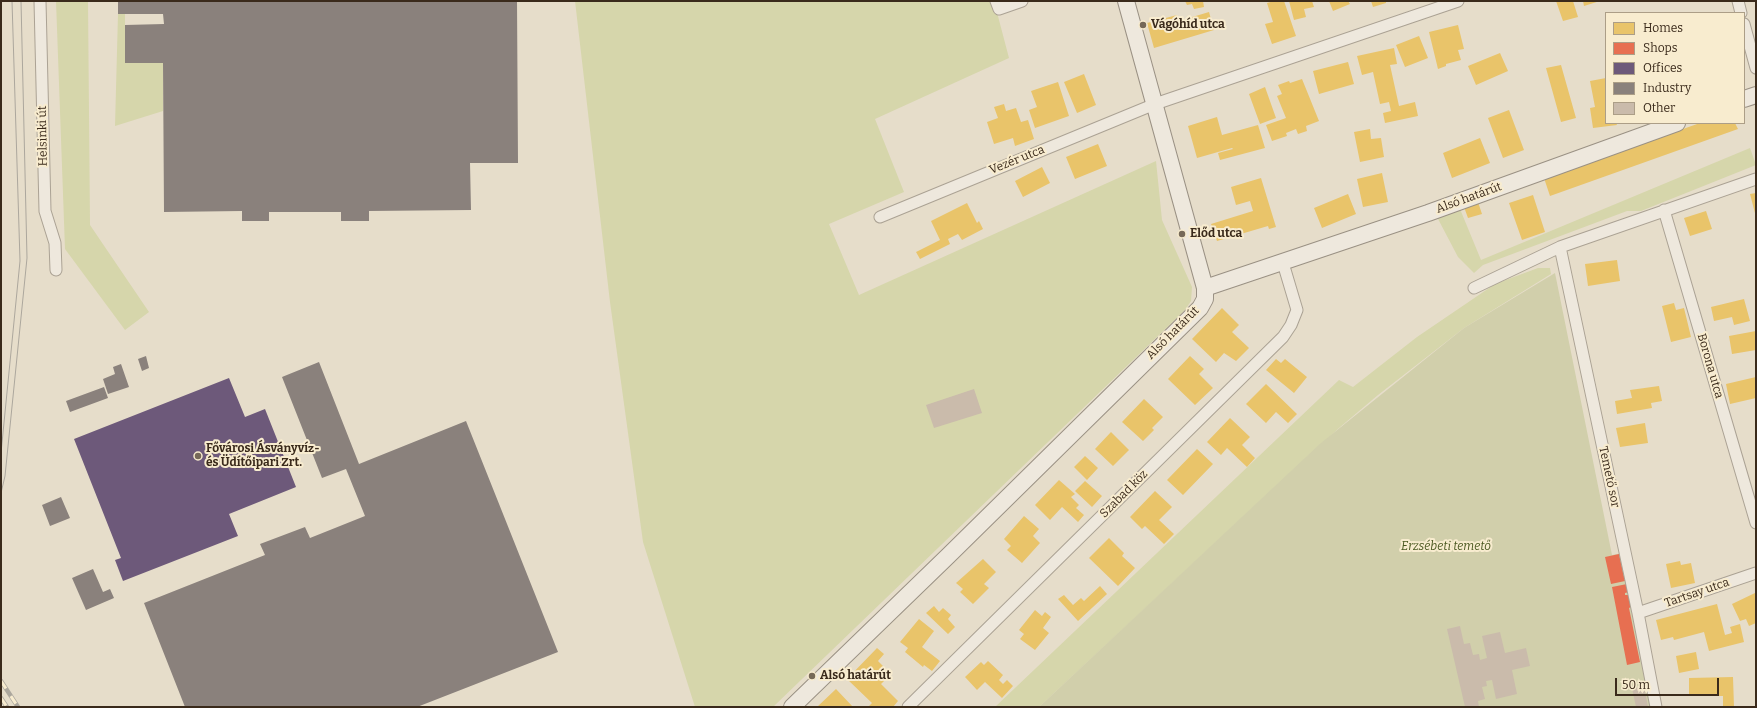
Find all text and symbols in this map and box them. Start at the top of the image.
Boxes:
legend [1605,12,1745,124]
place label: Vágóhíd utca [1151,18,1225,32]
marker: Vágóhíd utca [1138,20,1148,30]
text: Homes [1643,21,1683,35]
text: Shops [1643,41,1677,55]
text: Offices [1643,61,1682,75]
text: Industry [1643,81,1691,95]
text: Other [1643,101,1675,115]
street label: Helsinki út [35,106,51,166]
street label: Vezér utca [987,142,1047,178]
street label: Alsó határút [1434,179,1504,217]
place label: Előd utca [1190,227,1242,241]
marker: Előd utca [1177,229,1187,239]
street label: Alsó határút [1144,304,1202,362]
street label: Borona utca [1694,332,1726,400]
place label: Fővárosi Ásványvíz- és Üdítőipari Zrt. [206,442,320,470]
street label: Temető sor [1595,445,1623,509]
marker: Fővárosi Ásványvíz- és Üdítőipari Zrt. [193,451,203,461]
street label: Szabad köz [1097,467,1151,521]
park label: Erzsébeti temető [1401,540,1491,554]
street label: Tartsay utca [1663,575,1731,611]
place label: Alsó határút [820,669,891,683]
scale bar [1617,670,1721,696]
marker: Alsó határút [807,671,817,681]
text: 50 m [1622,678,1650,692]

